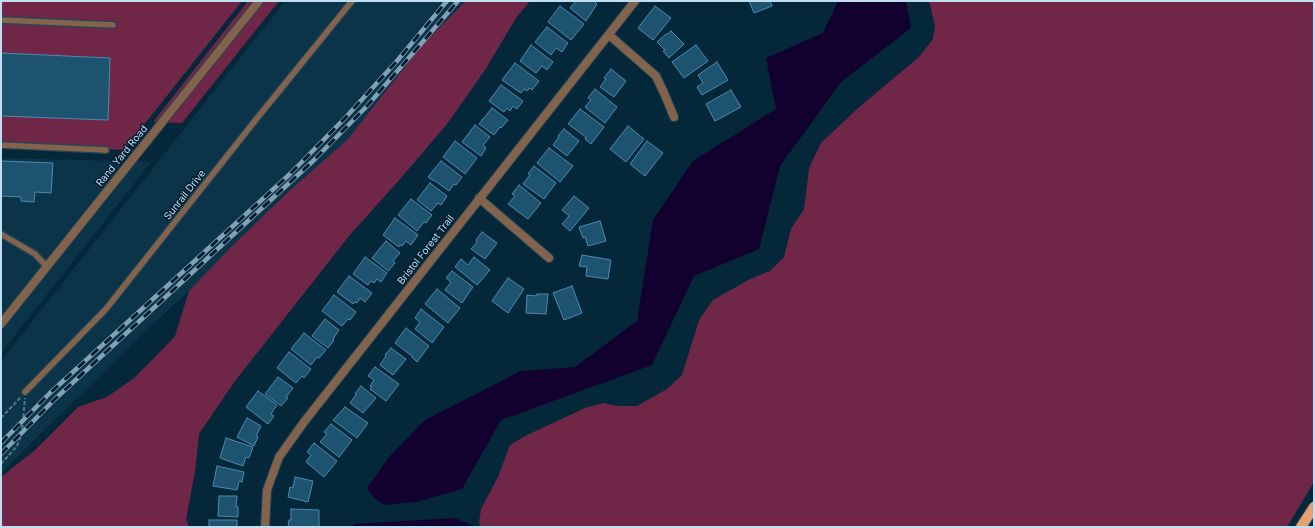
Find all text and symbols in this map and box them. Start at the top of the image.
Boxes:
street label: Rand Yard Road [94,123,150,189]
street label: Sunrail Drive [162,168,208,222]
street label: Bristol Forest Trail [395,213,457,287]

